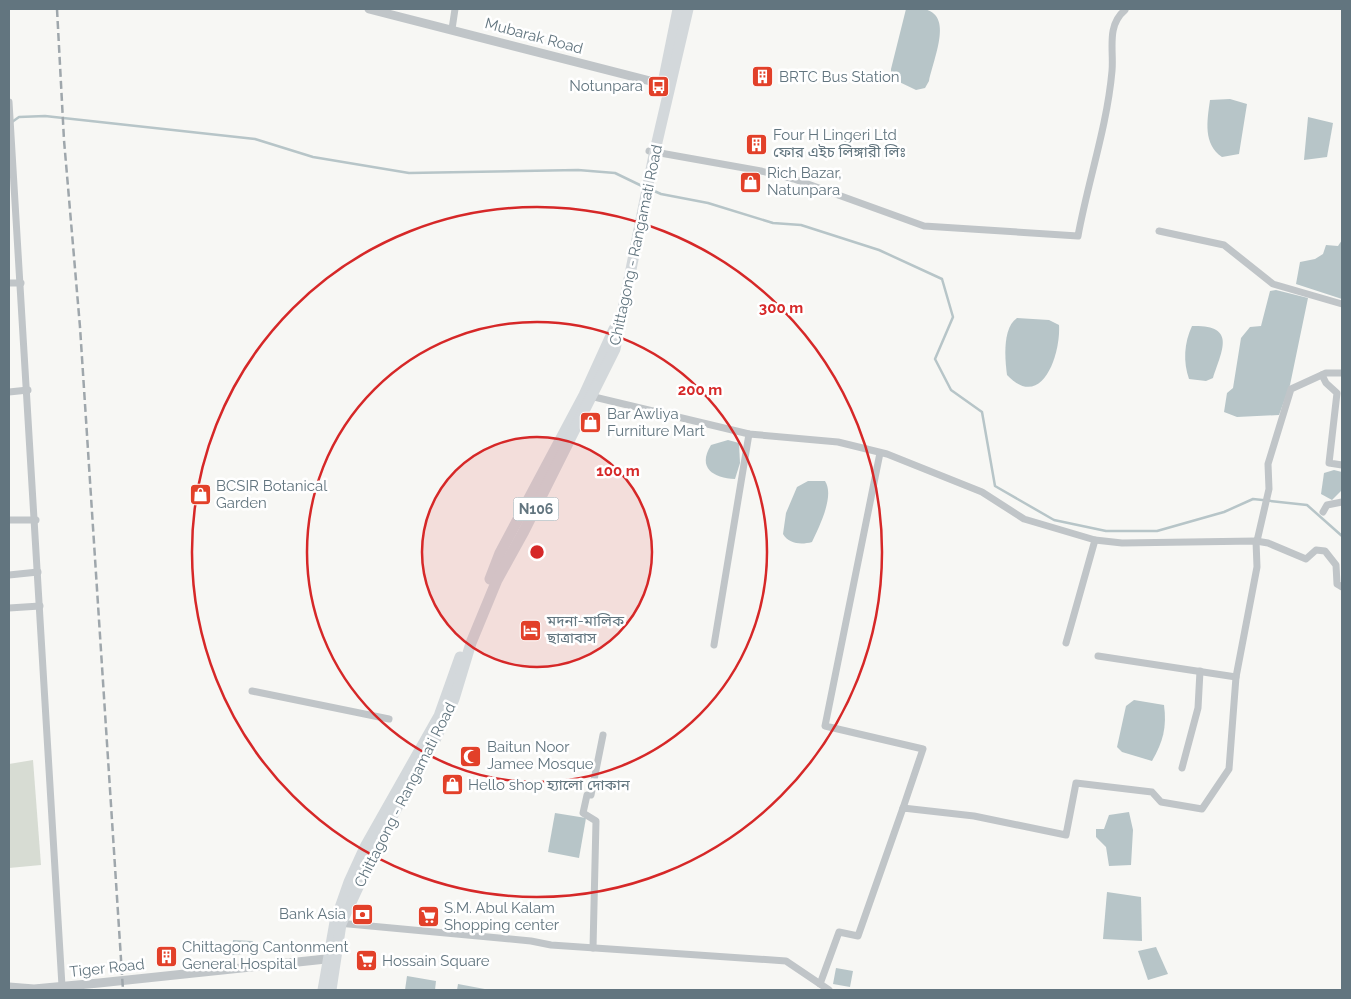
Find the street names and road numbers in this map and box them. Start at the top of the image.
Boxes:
street label: Mubarak Road [483,14,585,58]
street label: Chittagong - Rangamati Road [606,143,666,347]
road number: N106 [514,498,558,520]
street label: Chittagong - Rangamati Road [351,700,459,890]
street label: Tiger Road [69,955,145,981]

